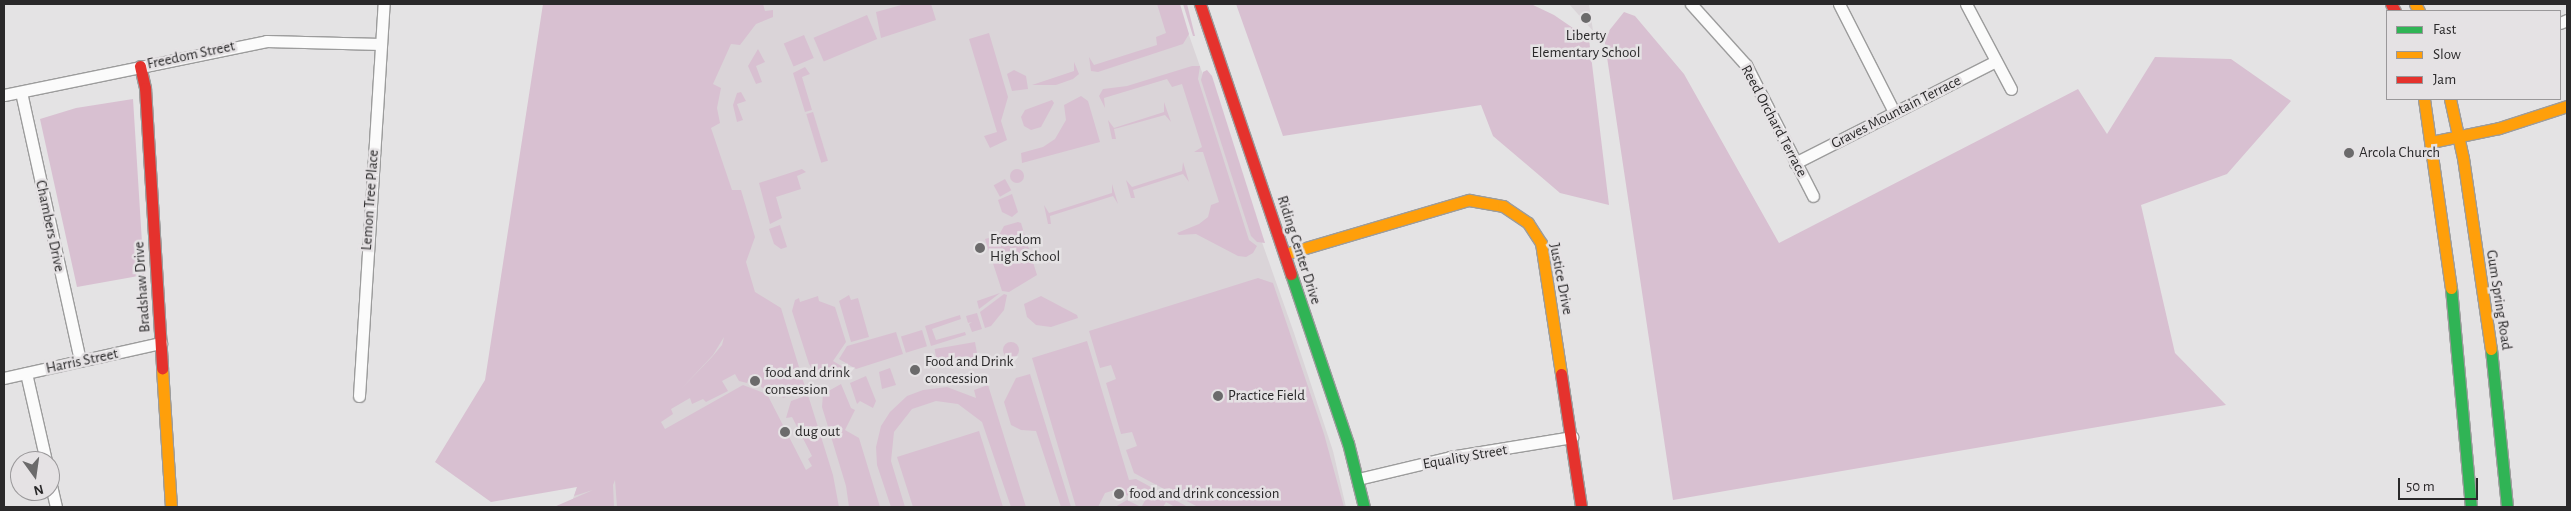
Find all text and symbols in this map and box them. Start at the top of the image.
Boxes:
legend [2386,10,2561,100]
marker: Liberty Elementary School [1580,12,1592,24]
text: Fast [2433,22,2456,37]
place label: Liberty Elementary School [1532,26,1640,61]
street label: Freedom Street [145,37,237,73]
text: Slow [2433,47,2461,62]
street label: Reed Orchard Terrace [1737,62,1811,180]
street label: Graves Mountain Terrace [1828,71,1964,153]
text: Jam [2433,72,2456,87]
place label: Arcola Church [2359,144,2440,162]
marker: Arcola Church [2343,147,2355,159]
street label: Lemon Tree Place [357,149,383,251]
street label: Chambers Drive [32,179,68,273]
street label: Riding Center Drive [1273,193,1325,307]
place label: Freedom High School [990,230,1060,265]
street label: Bradshaw Drive [130,241,154,333]
marker: Freedom High School [974,242,986,254]
street label: Justice Drive [1545,242,1577,316]
street label: Gum Spring Road [2482,249,2516,351]
street label: Harris Street [44,345,120,377]
place label: Food and Drink concession [925,352,1013,387]
place label: food and drink consession [765,363,850,398]
marker: Food and Drink concession [909,364,921,376]
marker: food and drink consession [749,375,761,387]
place label: Practice Field [1228,387,1305,405]
marker: Practice Field [1212,390,1224,402]
place label: dug out [795,423,840,441]
marker: dug out [779,426,791,438]
street label: Equality Street [1421,441,1509,473]
north arrow [10,451,60,501]
scale bar [2401,468,2481,500]
text: 50 m [2406,479,2435,494]
text: N [32,482,45,498]
place label: food and drink concession [1129,485,1279,503]
marker: food and drink concession [1113,488,1125,500]

